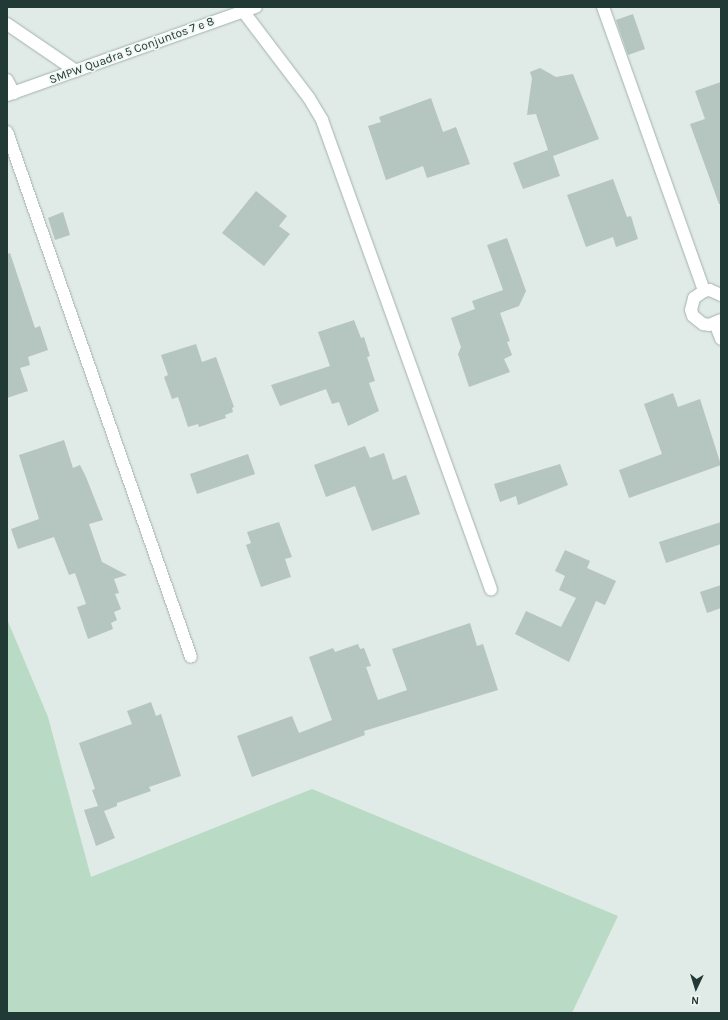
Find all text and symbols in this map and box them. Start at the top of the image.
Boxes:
street label: SMPW Quadra 5 Conjuntos 7 e 8 [48,14,216,88]
north arrow [676,968,716,1008]
text: N [691,994,700,1007]

